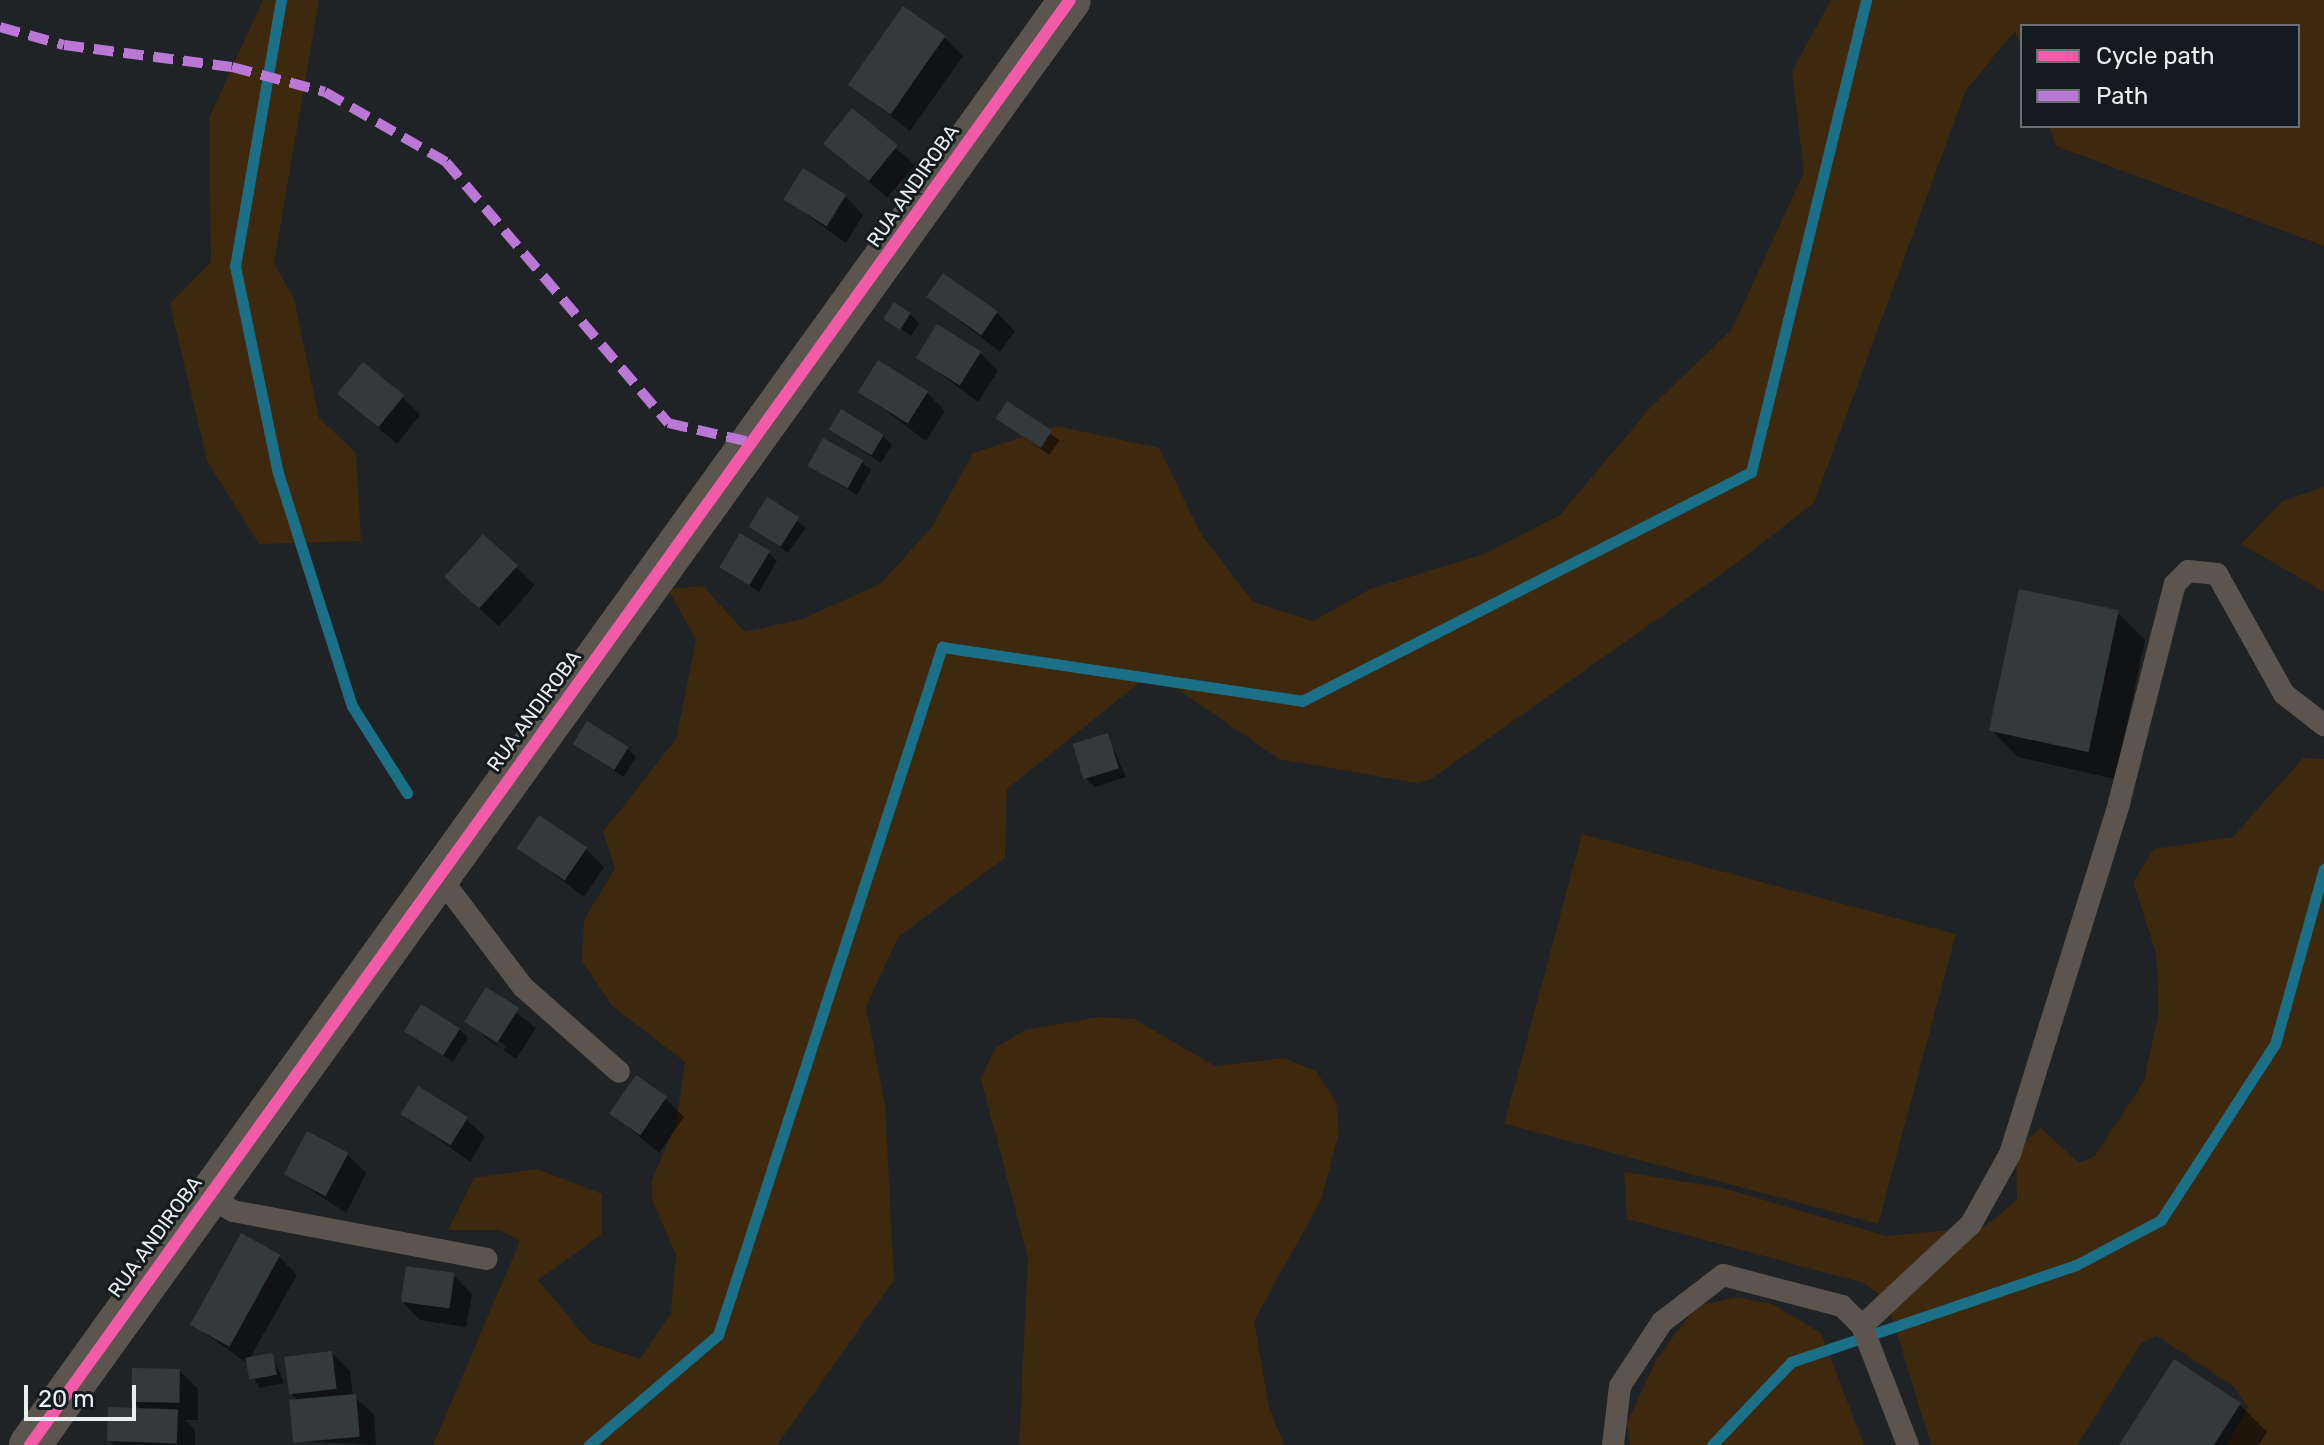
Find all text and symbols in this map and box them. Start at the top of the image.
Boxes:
legend [2020,24,2300,128]
text: Cycle path [2096,42,2215,70]
text: Path [2096,82,2148,110]
street label: RUA ANDIROBA [862,120,964,252]
street label: RUA ANDIROBA [482,645,586,777]
street label: RUA ANDIROBA [103,1171,207,1303]
scale bar [28,1369,140,1419]
text: 20 m [38,1385,95,1413]

